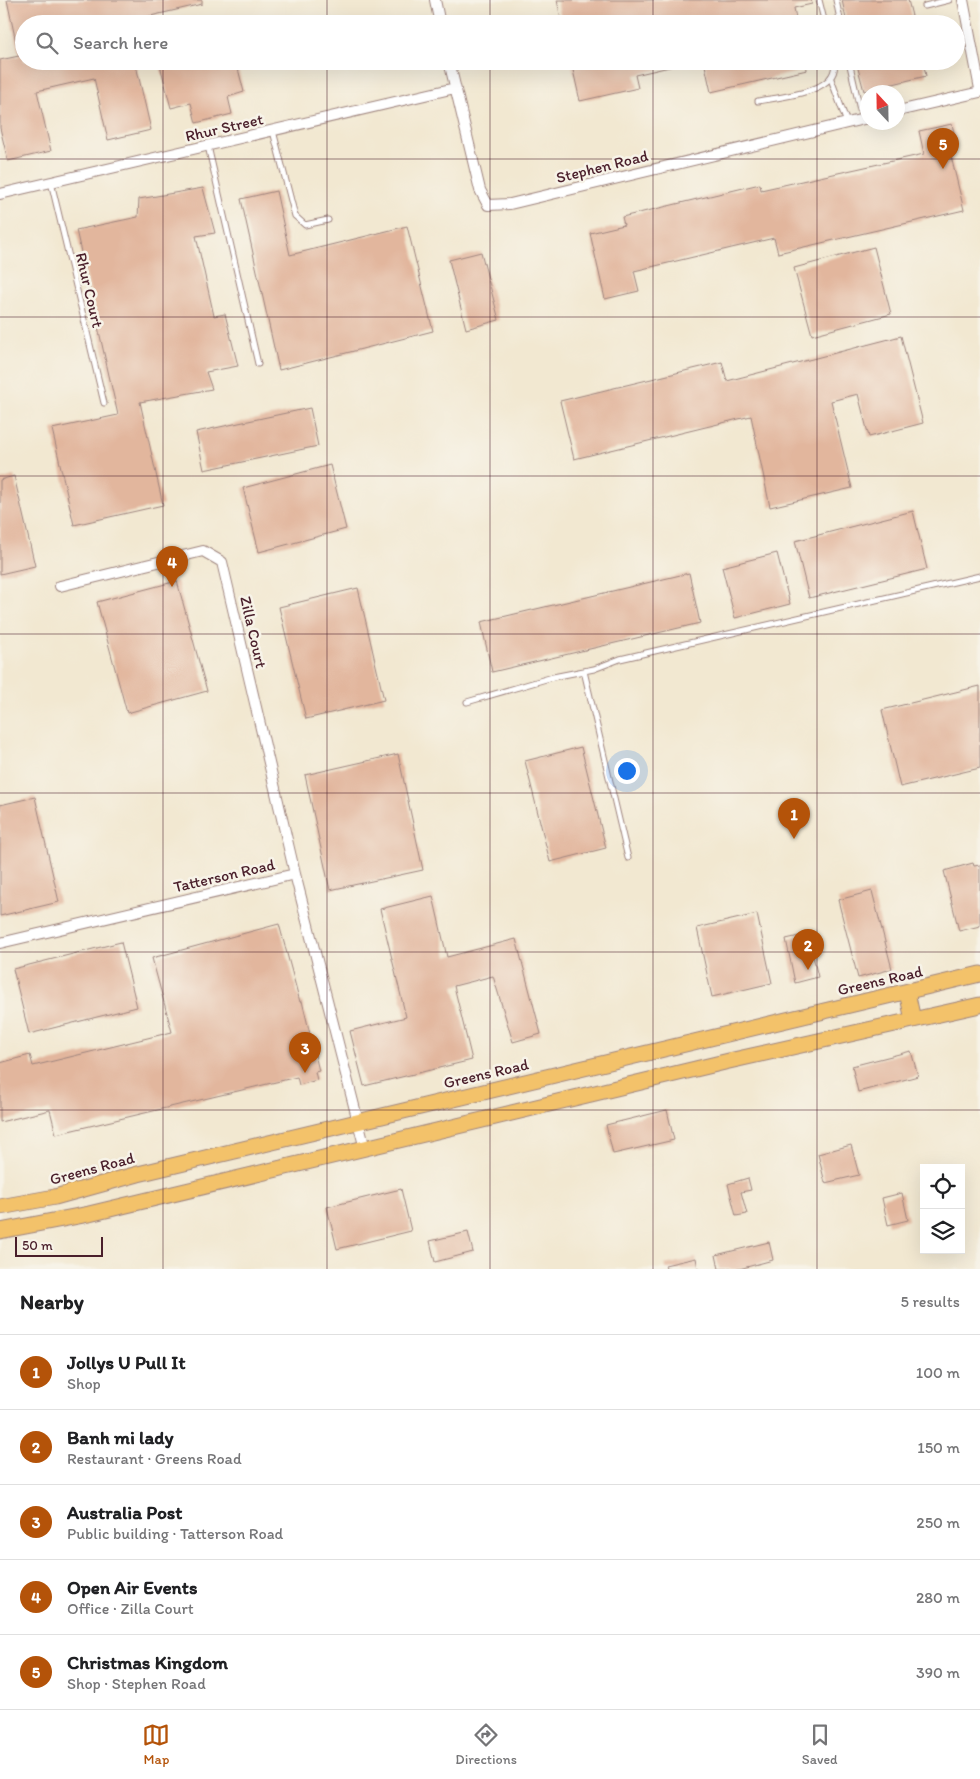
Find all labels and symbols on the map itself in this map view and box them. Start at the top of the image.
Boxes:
north arrow [860,85,905,130]
street label: Rhur Street [183,109,265,146]
pin: 5 [927,128,959,169]
street label: Stephen Road [554,146,650,187]
street label: Rhur Court [72,251,107,329]
pin: 4 [156,546,188,587]
street label: Zilla Court [236,594,271,670]
your location [614,758,640,784]
pin: 1 [778,798,810,839]
street label: Tatterson Road [172,855,277,896]
pin: 2 [792,929,824,970]
street label: Greens Road [836,961,925,1000]
pin: 3 [289,1032,321,1073]
street label: Greens Road [442,1054,531,1093]
street label: Greens Road [48,1148,137,1189]
scale bar [15,1234,102,1257]

